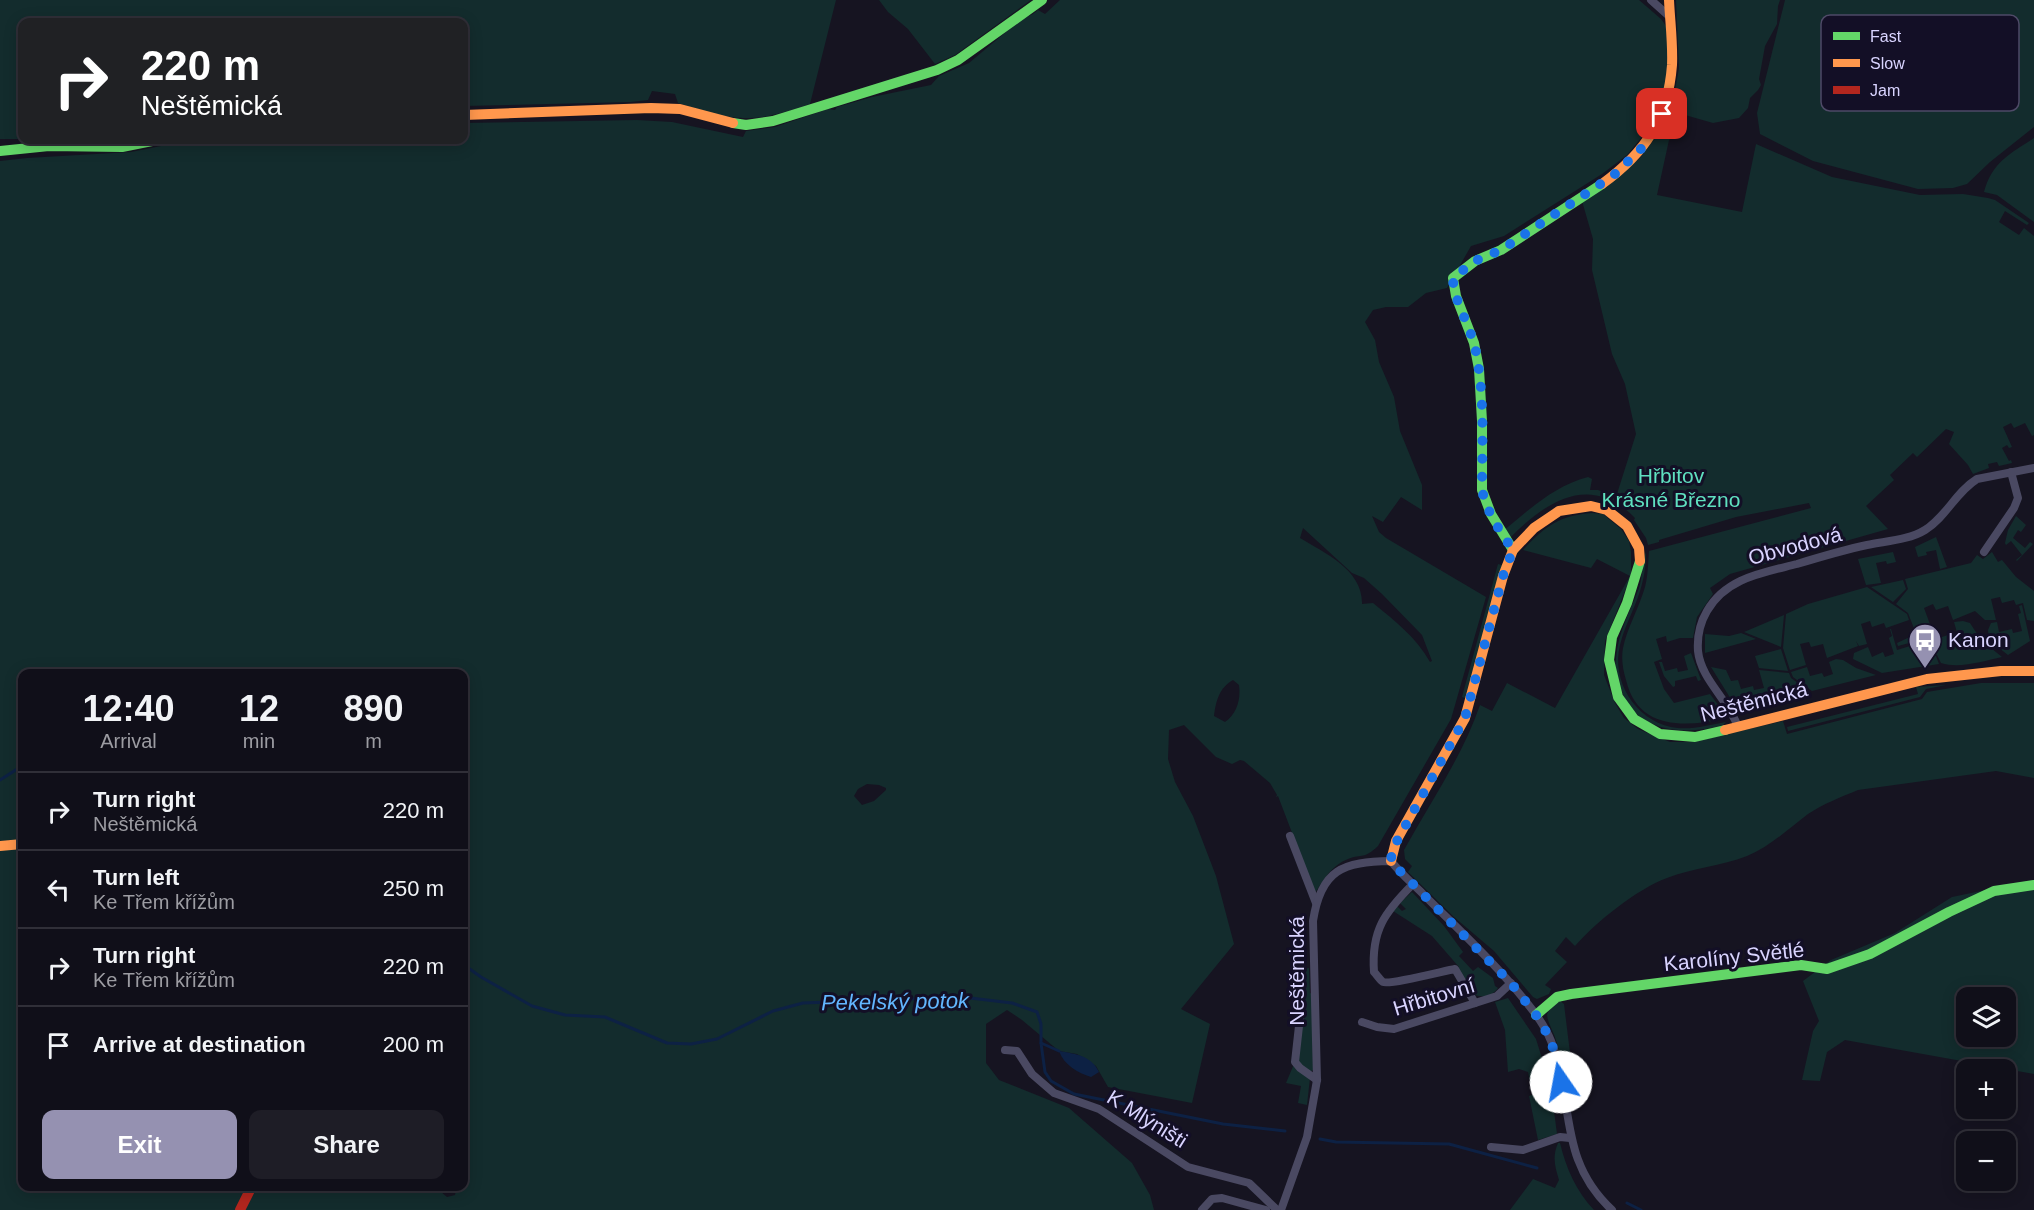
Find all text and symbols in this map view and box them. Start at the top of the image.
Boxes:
legend [1821,15,2019,111]
text: Fast [1870,28,1902,45]
icon: right [42,42,120,120]
text: 220 m [141,42,260,89]
text: Slow [1870,55,1905,72]
text: Jam [1870,82,1900,99]
pin [1636,88,1687,139]
text: Neštěmická [141,91,282,121]
icon: arrive [1645,97,1678,130]
park label: Hřbitov Krásné Březno [1602,464,1740,511]
street label: Obvodová [1746,522,1844,569]
bus stop icon: Kanon [1907,622,1943,669]
place label: Kanon [1948,628,2009,651]
street label: Neštěmická [1698,677,1810,726]
text: 12:40 [82,688,175,729]
text: 12 [239,688,279,729]
text: 890 [343,688,404,729]
text: Arrival [100,730,157,752]
text: min [243,730,275,752]
text: m [365,730,382,752]
text: Turn right [93,787,195,812]
icon: right [42,795,75,828]
text: 220 m [383,798,444,823]
text: Neštěmická [93,813,197,835]
text: Turn left [93,865,179,890]
icon: left [42,873,75,906]
text: 250 m [383,876,444,901]
text: Ke Třem křížům [93,891,235,913]
street label: Neštěmická [1285,916,1308,1026]
street label: Karolíny Světlé [1663,938,1805,975]
text: Turn right [93,943,195,968]
icon: right [42,951,75,984]
text: 220 m [383,954,444,979]
text: Ke Třem křížům [93,969,235,991]
street label: Hřbitovní [1390,973,1478,1020]
map controls [1956,987,2016,1191]
button: layers [1956,987,2016,1047]
water label: Pekelský potok [821,988,970,1015]
icon: arrive [42,1029,75,1062]
text: Arrive at destination [93,1032,306,1057]
text: 200 m [383,1032,444,1057]
position arrow [1529,1050,1593,1114]
button: + [1956,1059,2016,1119]
street label: K Mlýništi [1103,1085,1191,1152]
button: Exit [42,1110,237,1179]
button: Share [249,1110,444,1179]
button: − [1956,1131,2016,1191]

